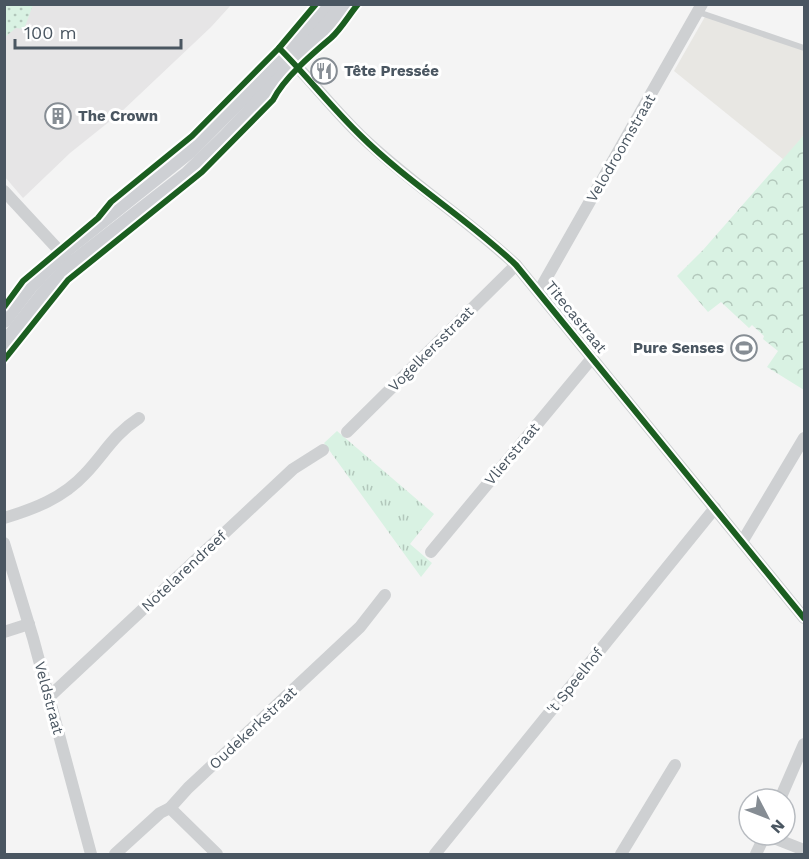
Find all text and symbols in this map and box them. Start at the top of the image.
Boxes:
scale bar [15,12,182,50]
text: 100 m [24,22,77,43]
restaurant icon: Tête Pressée [309,56,339,86]
place label: Tête Pressée [344,62,439,80]
street label: Velodroomstraat [583,90,660,205]
building icon: The Crown [43,101,73,131]
place label: The Crown [78,107,158,125]
street label: Titecastraat [541,277,611,357]
street label: Vogelkersstraat [385,302,478,395]
sports icon: Pure Senses [729,333,759,363]
place label: Pure Senses [633,339,724,357]
street label: Vlierstraat [481,419,544,489]
street label: Notelarendreef [138,527,230,615]
street label: 't Speelhof [543,644,607,718]
street label: Veldstraat [31,660,68,737]
street label: Oudekerkstraat [206,682,301,773]
north arrow [737,787,797,847]
text: N [767,816,789,837]

